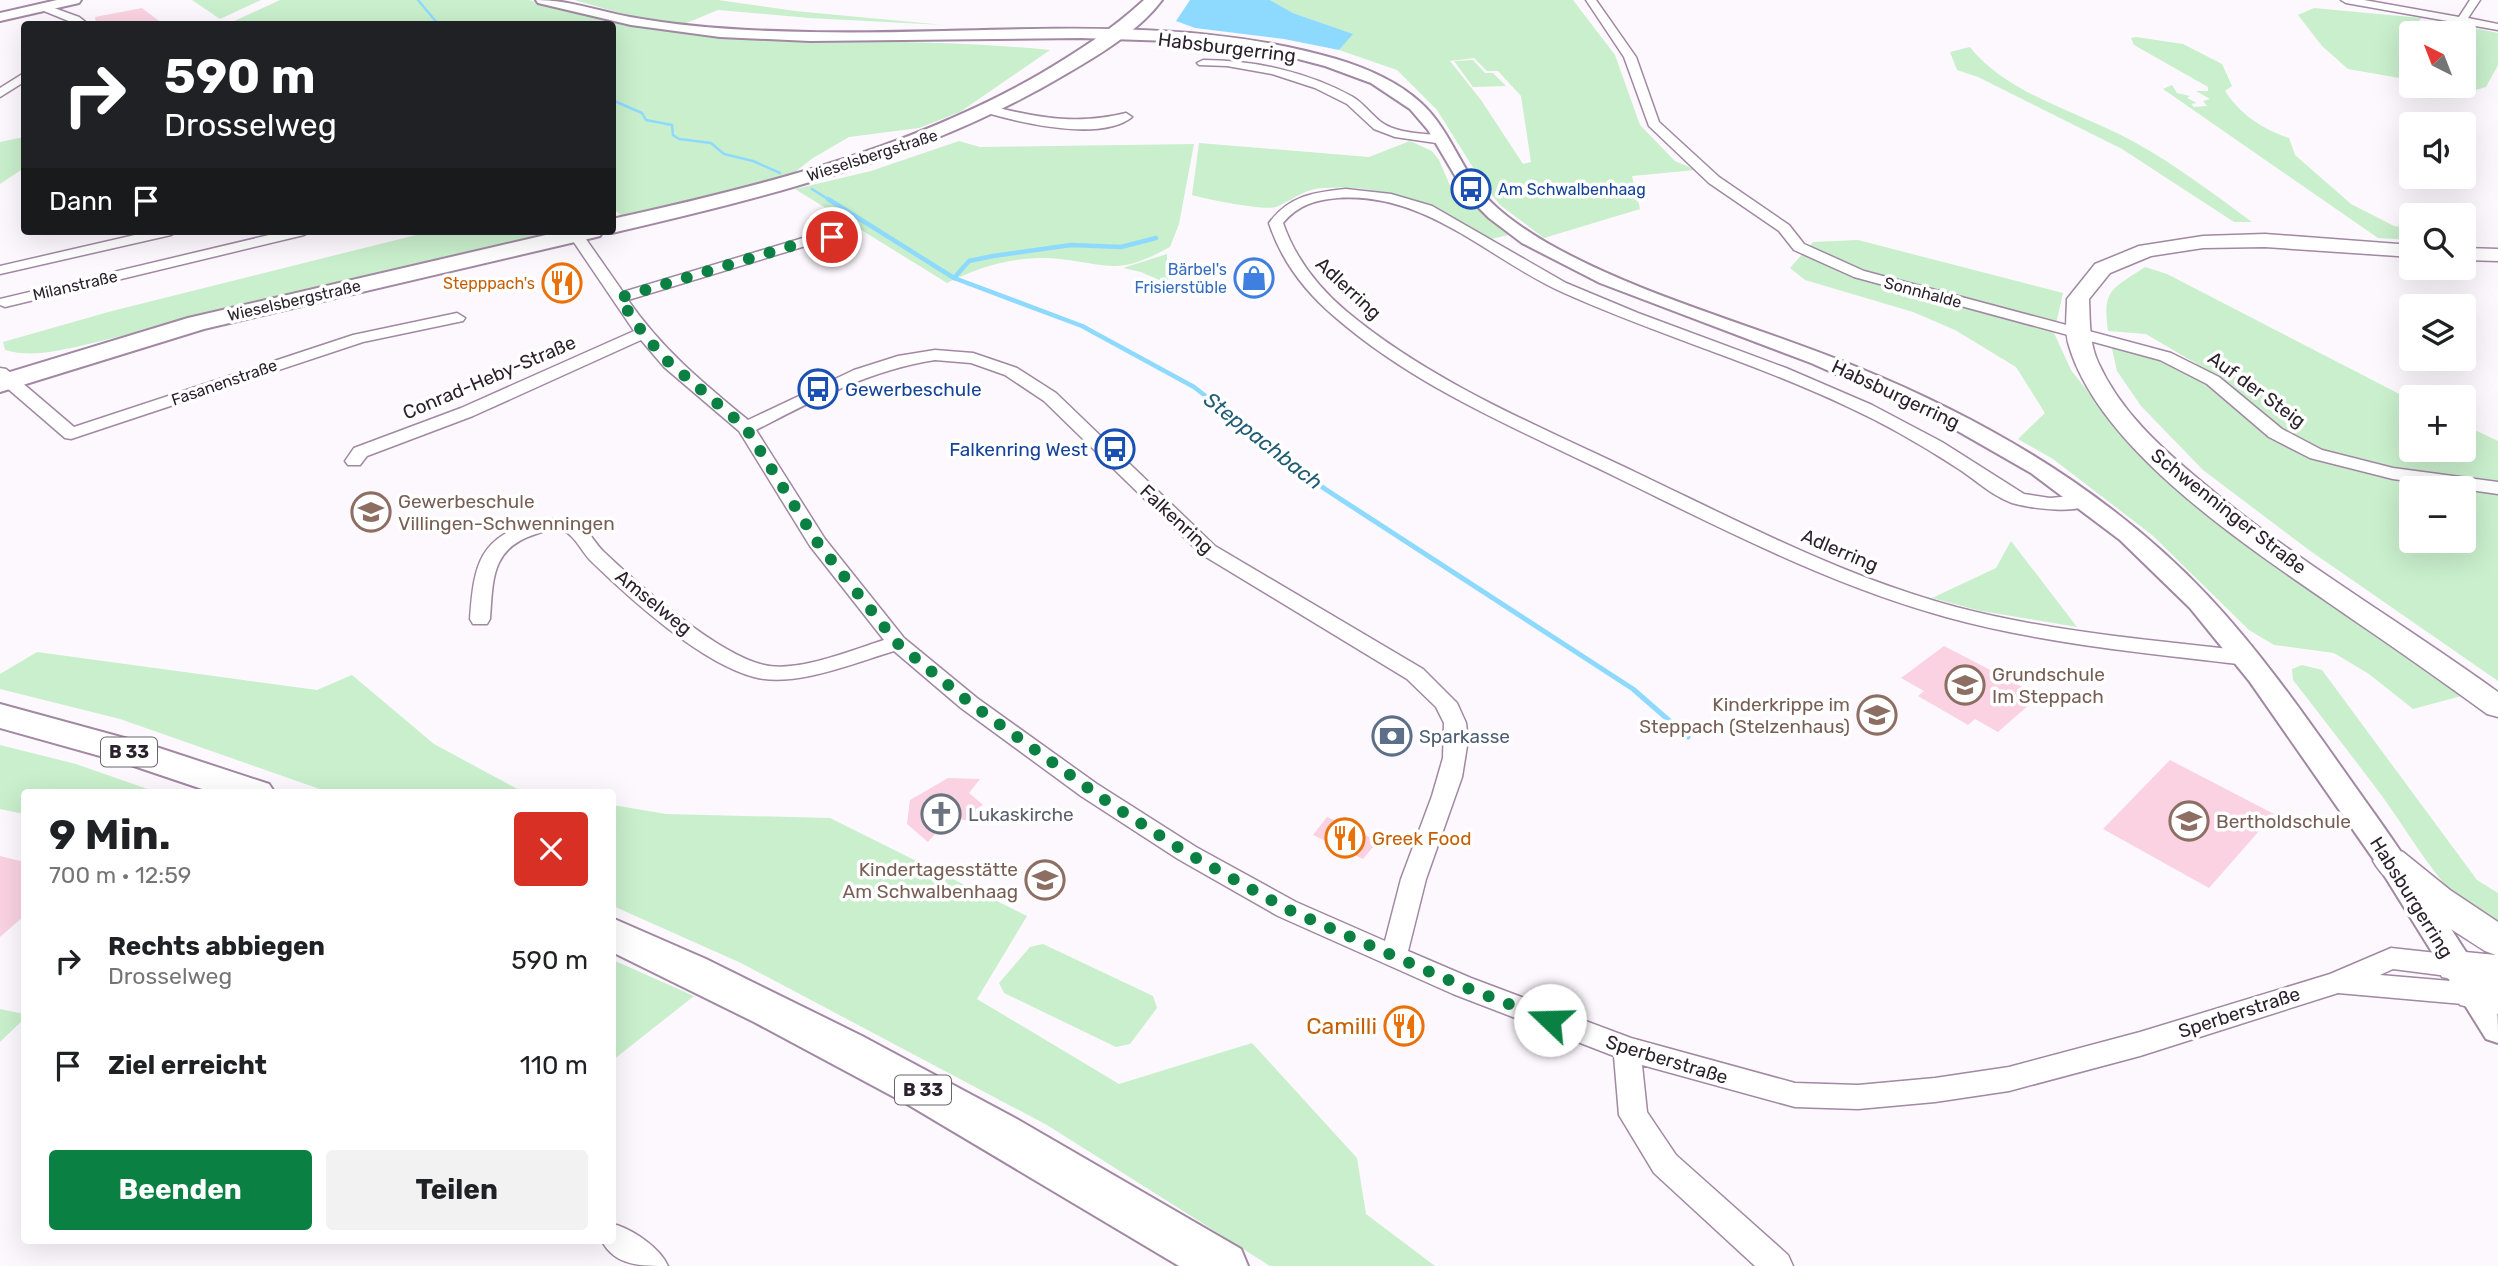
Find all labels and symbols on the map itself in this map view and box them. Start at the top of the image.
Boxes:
north arrow [2399,21,2476,98]
street label: Habsburgerring [1157,28,1297,67]
street label: Wieselsbergstraße [804,125,940,186]
bus stop icon: Am Schwalbenhaag [1450,168,1492,210]
place label: Am Schwalbenhaag [1498,180,1646,199]
pin [802,207,862,267]
street label: Adlerring [1311,252,1386,324]
shop icon: Bärbel's Frisierstüble [1233,257,1275,299]
place label: Bärbel's Frisierstüble [1134,260,1227,297]
restaurant icon: Stepppach's [541,262,583,304]
street label: Milanstraße [31,266,119,304]
street label: Sonnhalde [1882,273,1964,312]
place label: Stepppach's [443,274,535,293]
street label: Wieselsbergstraße [226,276,363,325]
street label: Conrad-Heby-Straße [399,331,579,424]
street label: Auf der Steig [2204,346,2310,432]
street label: Fasanenstraße [169,355,280,409]
street label: Habsburgerring [1828,355,1964,434]
bus stop icon: Gewerbeschule [797,368,839,410]
place label: Gewerbeschule [845,378,982,401]
water label: Steppachbach [1199,387,1328,495]
bus stop icon: Falkenring West [1094,428,1136,470]
place label: Falkenring West [949,438,1089,461]
street label: Schwenninger Straße [2147,444,2311,579]
street label: Falkenring [1135,480,1218,559]
place label: Gewerbeschule Villingen-Schwenningen [398,490,615,535]
school or university icon: Gewerbeschule Villingen-Schwenningen [350,491,392,533]
street label: Adlerring [1798,524,1882,577]
street label: Amselweg [611,565,696,640]
place label: Grundschule Im Steppach [1992,663,2105,708]
school or university icon: Grundschule Im Steppach [1944,664,1986,706]
place label: Kinderkrippe im Steppach (Stelzenhaus) [1639,693,1850,738]
school or university icon: Kinderkrippe im Steppach (Stelzenhaus) [1856,694,1898,736]
bank icon: Sparkasse [1371,715,1413,757]
place label: Sparkasse [1419,725,1510,748]
road number: B 33 [101,738,157,766]
church icon: Lukaskirche [920,793,962,835]
school or university icon: Bertholdschule [2168,800,2210,842]
place label: Lukaskirche [968,803,1074,826]
place label: Bertholdschule [2216,810,2351,833]
restaurant icon: Greek Food [1324,817,1366,859]
place label: Greek Food [1372,827,1472,850]
street label: Habsburgerring [2365,832,2458,962]
place label: Kindertagesstätte Am Schwalbenhaag [843,858,1018,903]
school or university icon: Kindertagesstätte Am Schwalbenhaag [1024,859,1066,901]
street label: Sperberstraße [2175,982,2303,1043]
position arrow [1513,983,1587,1057]
restaurant icon: Camilli [1383,1005,1425,1047]
place label: Camilli [1306,1012,1377,1040]
street label: Sperberstraße [1603,1030,1731,1089]
road number: B 33 [895,1076,951,1105]

